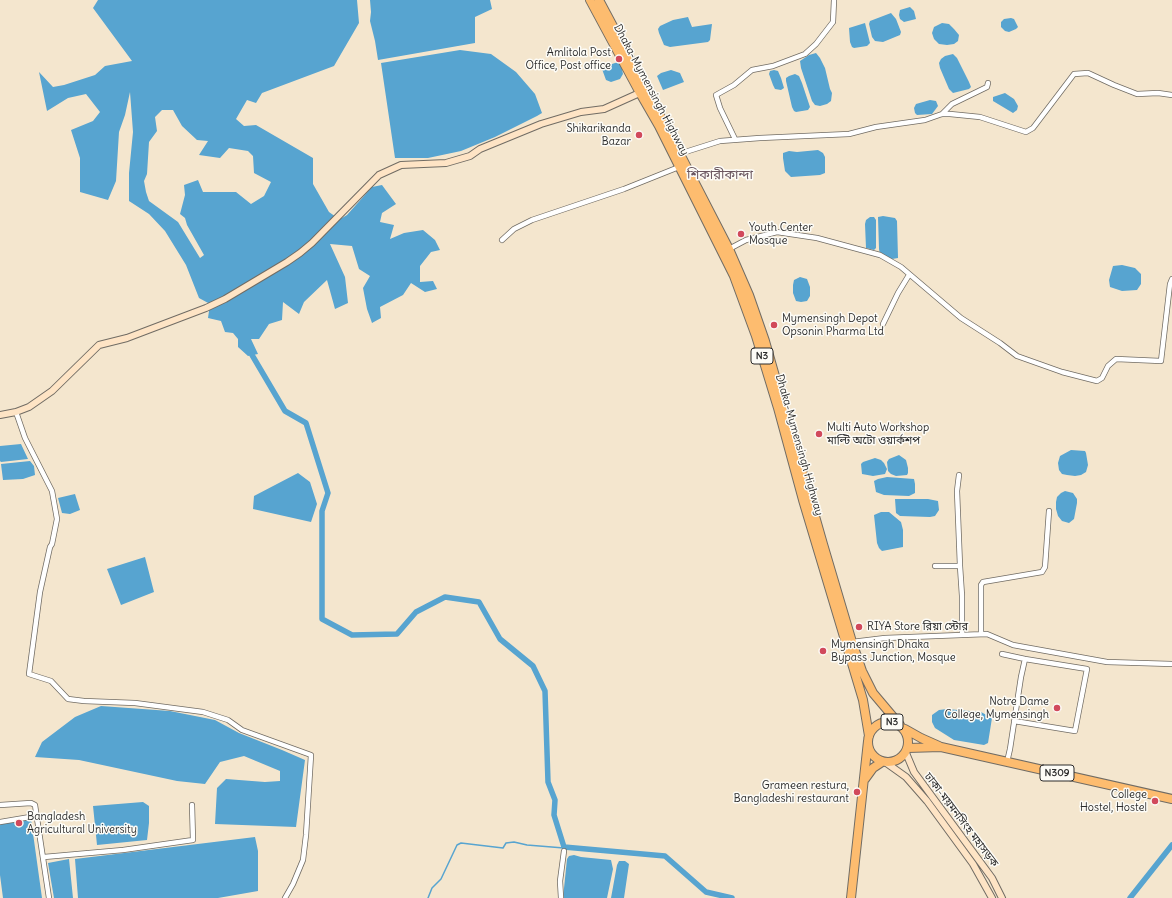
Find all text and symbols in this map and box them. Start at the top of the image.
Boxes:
street label: Dhaka-Mymensingh Highway [611,22,691,158]
place label: Amlitola Post Office, Post office [526,46,611,72]
marker: Amlitola Post Office, Post office [614,54,624,64]
place label: Shikarikanda Bazar [566,122,631,148]
marker: Shikarikanda Bazar [634,130,644,140]
district label: শিকারীকান্দা [687,167,753,183]
place label: Youth Center Mosque [749,221,813,247]
marker: Youth Center Mosque [736,229,746,239]
place label: Mymensingh Depot Opsonin Pharma Ltd [782,312,884,338]
marker: Mymensingh Depot Opsonin Pharma Ltd [769,320,779,330]
road number: N3 [751,348,773,364]
street label: Dhaka-Mymensingh Highway [772,373,826,517]
place label: Multi Auto Workshop মাল্টি অটো ওয়ার্কশপ [827,421,929,447]
marker: Multi Auto Workshop মাল্টি অটো ওয়ার্কশপ [814,429,824,439]
place label: RIYA Store রিয়া স্টোর [867,620,968,634]
marker: RIYA Store রিয়া স্টোর [854,622,864,632]
place label: Mymensingh Dhaka Bypass Junction, Mosque [831,638,956,664]
marker: Mymensingh Dhaka Bypass Junction, Mosque [818,646,828,656]
place label: Notre Dame College, Mymensingh [944,695,1049,721]
marker: Notre Dame College, Mymensingh [1052,703,1062,713]
road number: N3 [881,714,903,730]
road number: N309 [1040,765,1074,781]
street label: ঢাকা-ময়মনসিংহ মহাসড়ক [921,770,1001,870]
place label: Grameen restura, Bangladeshi restaurant [733,779,849,805]
marker: Grameen restura, Bangladeshi restaurant [852,787,862,797]
place label: College Hostel, Hostel [1080,788,1147,814]
marker: College Hostel, Hostel [1150,796,1160,806]
place label: Bangladesh Agricultural University [27,810,137,836]
marker: Bangladesh Agricultural University [14,818,24,828]

